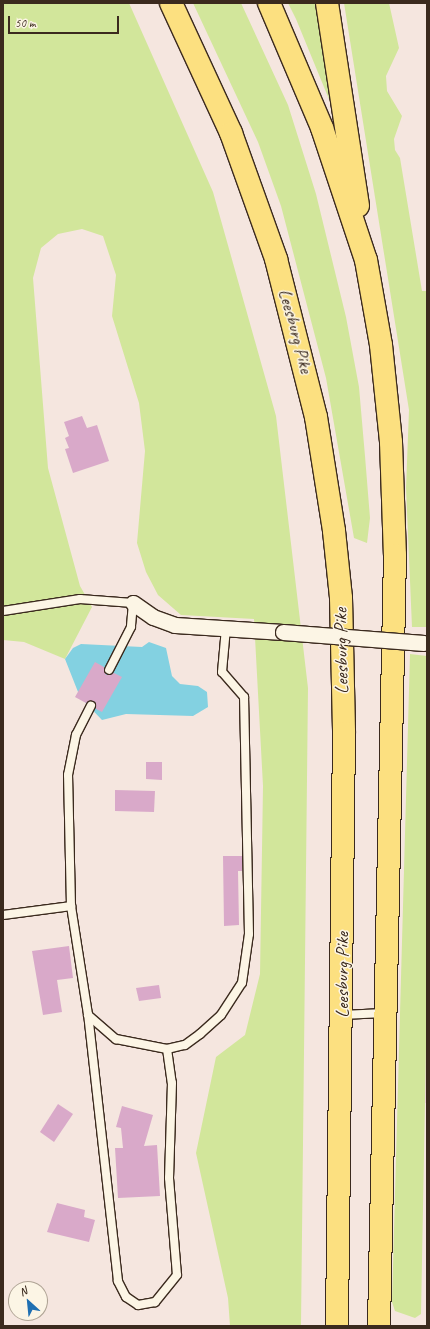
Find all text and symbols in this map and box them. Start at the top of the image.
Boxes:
scale bar [10,8,121,34]
text: 50 m [15,15,35,31]
street label: Leesburg Pike [273,286,317,376]
street label: Leesburg Pike [330,608,354,694]
street label: Leesburg Pike [332,932,354,1018]
north arrow [8,1281,48,1321]
text: N [17,1283,29,1299]

